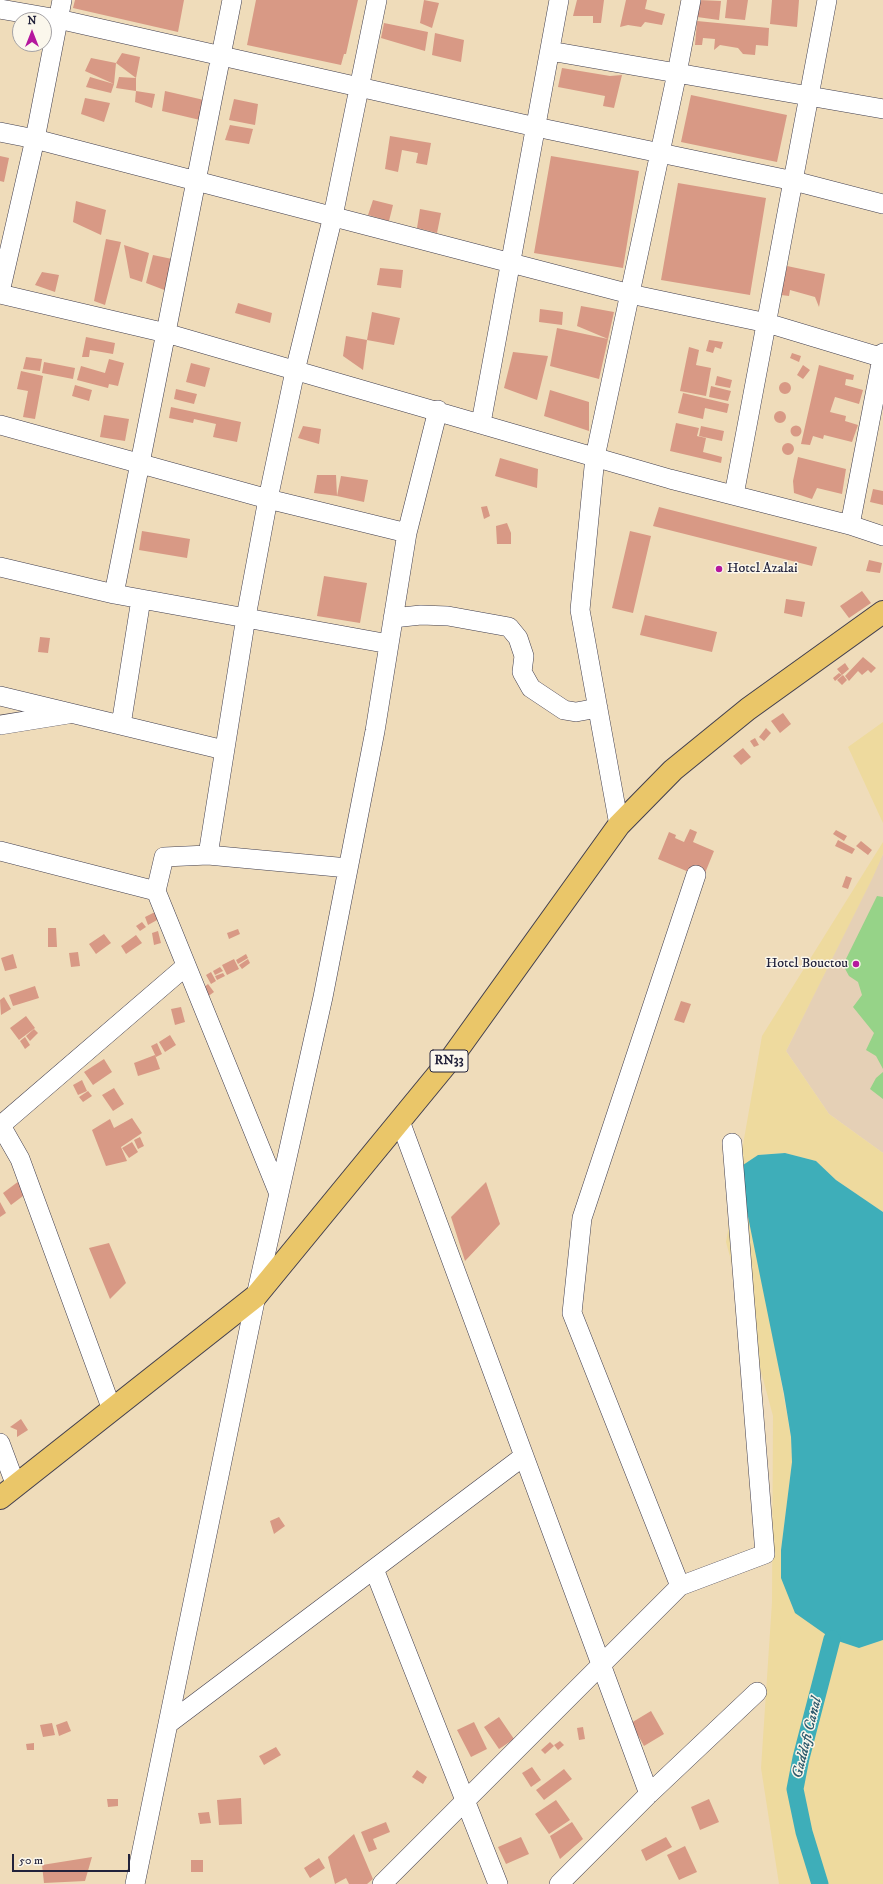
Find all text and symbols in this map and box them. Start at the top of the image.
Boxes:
north arrow [12,12,52,52]
text: N [27,14,37,28]
place label: Hotel Azalai [727,561,798,577]
marker: Hotel Azalai [714,564,724,574]
place label: Hotel Bouctou [766,956,848,972]
marker: Hotel Bouctou [851,959,861,969]
road number: RN33 [430,1050,468,1072]
water label: Gaddafi Canal [789,1696,827,1780]
scale bar [14,1846,132,1872]
text: 50 m [19,1853,43,1868]

